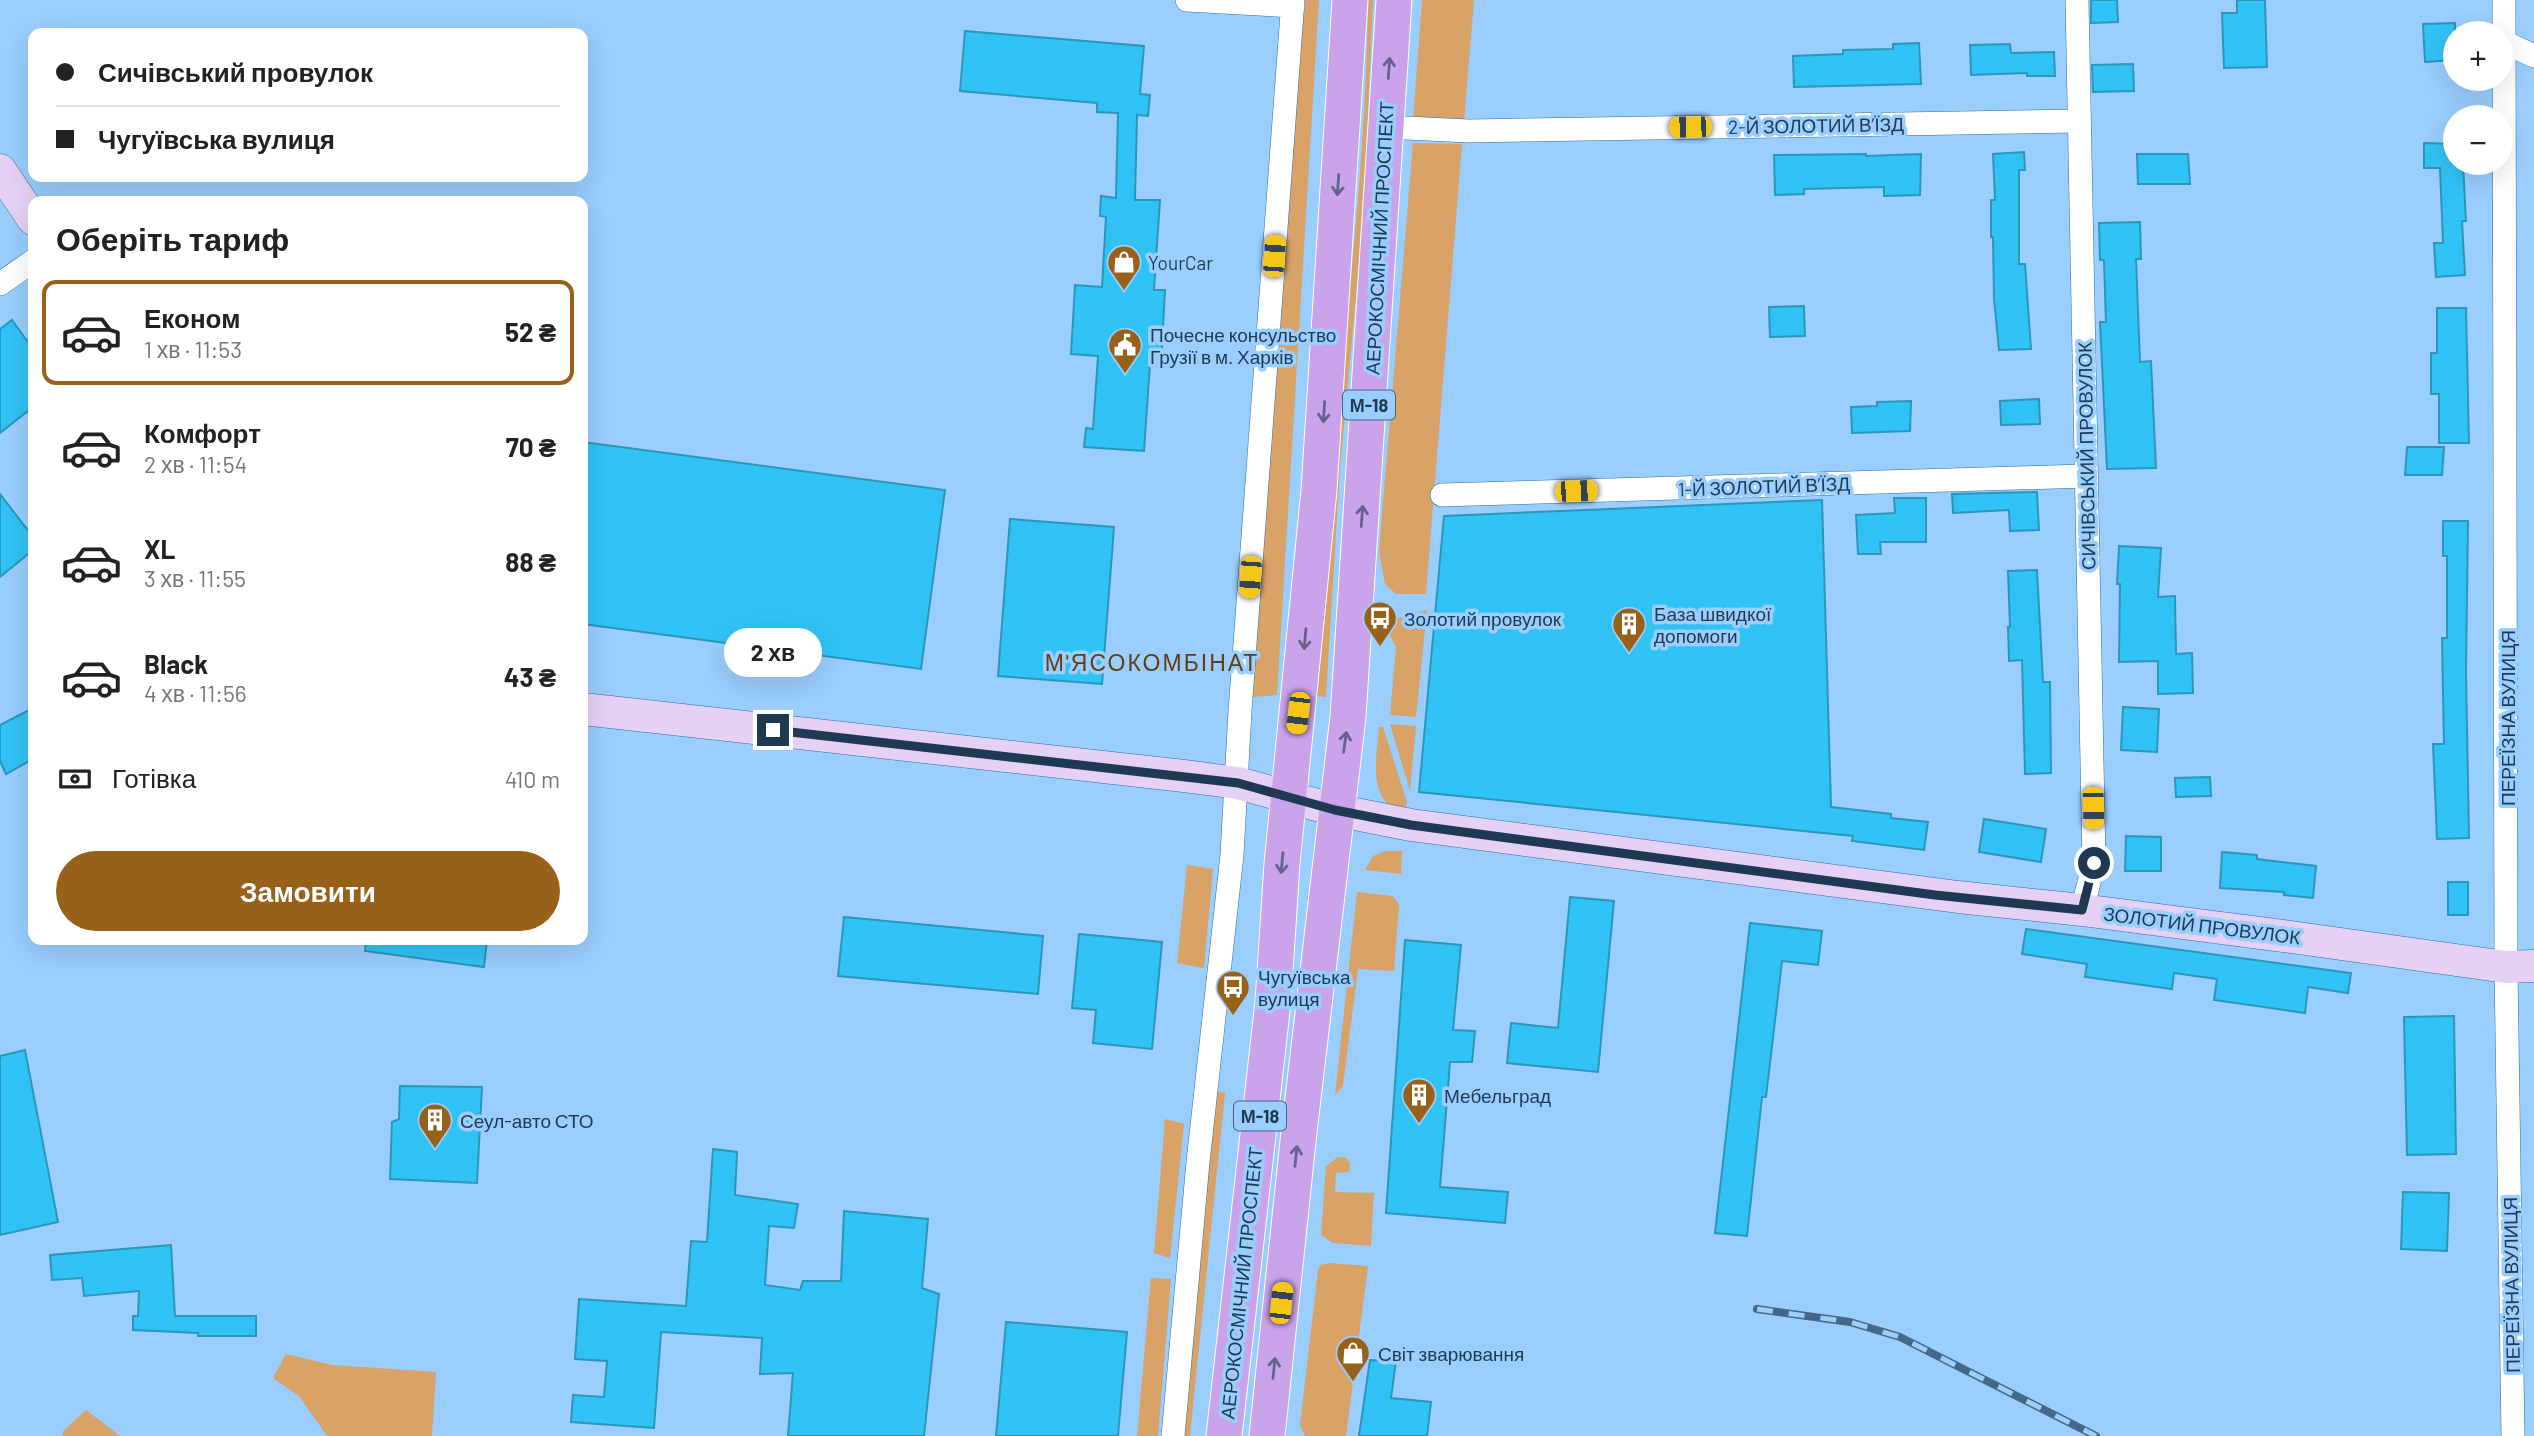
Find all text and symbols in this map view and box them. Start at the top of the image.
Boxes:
map controls [2443,21,2513,175]
button: + [2443,21,2513,91]
text: Сичівський провулок [98,56,373,87]
one-way arrow [1383,58,1396,80]
street label: АЕРОКОСМІЧНИЙ ПРОСПЕКТ [1360,100,1398,375]
button: − [2443,105,2513,175]
street label: 2-Й ЗОЛОТИЙ В’ЇЗД [1728,112,1904,138]
car [1669,116,1712,138]
text: Чугуївська вулиця [98,123,335,154]
one-way arrow [1332,173,1345,196]
text: Оберіть тариф [56,219,289,257]
car [1263,234,1286,278]
shop icon: YourCar [1105,243,1143,292]
place label: YourCar [1148,251,1213,274]
icon: car [60,301,123,364]
text: Економ [144,302,240,333]
text: 52 ₴ [505,316,556,347]
place label: Почесне консульство Грузії в м. Харків [1150,323,1336,368]
public building icon: Почесне консульство Грузії в м. Харків [1106,326,1144,375]
text: 1 хв · 11:53 [144,335,242,363]
street label: СИЧІВСЬКИЙ ПРОВУЛОК [2073,342,2099,570]
road number: М-18 [1343,390,1395,419]
one-way arrow [1317,400,1330,423]
icon: car [60,416,123,479]
text: Комфорт [144,417,261,448]
text: 70 ₴ [506,431,556,462]
text: 2 хв · 11:54 [144,450,247,478]
street label: 1-Й ЗОЛОТИЙ В’ЇЗД [1677,471,1851,501]
car [1555,480,1598,502]
one-way arrow [1356,505,1369,527]
icon: car [60,531,123,594]
text: XL [144,533,175,564]
text: 88 ₴ [505,546,556,577]
car [1239,555,1262,599]
text: 3 хв · 11:55 [144,564,246,592]
bus stop icon: Золотий провулок [1361,599,1399,648]
place label: База швидкої допомоги [1654,602,1772,647]
building icon: База швидкої допомоги [1610,605,1648,654]
place label: Золотий провулок [1404,607,1562,630]
one-way arrow [1298,627,1311,650]
callout: 2 хв [724,628,822,678]
street label: ПЕРЕЇЗНА ВУЛИЦЯ [2496,630,2519,806]
text: 2 хв [751,638,795,666]
icon: car [60,646,123,709]
text: Black [144,648,208,679]
district label: М'ЯСОКОМБІНАТ [1045,648,1259,676]
text: 43 ₴ [504,661,556,692]
text: 4 хв · 11:56 [144,679,247,707]
car [1286,691,1311,735]
route end [757,714,789,746]
one-way arrow [1338,732,1351,754]
icon: cash [56,760,94,798]
text: Готівка [112,762,196,793]
text: 410 m [505,765,560,793]
car [2083,787,2104,829]
route start [2078,847,2110,879]
button: Замовити [56,851,560,931]
one-way arrow [1275,852,1288,874]
street label: ЗОЛОТИЙ ПРОВУЛОК [2102,902,2302,948]
place label: Чугуївська вулиця [1258,965,1351,1010]
bus stop icon: Чугуївська вулиця [1214,968,1252,1017]
building icon: Мебельград [1400,1076,1438,1125]
place label: Мебельград [1444,1084,1551,1107]
building icon: Сеул-авто СТО [416,1101,454,1150]
road number: М-18 [1234,1101,1286,1130]
place label: Сеул-авто СТО [460,1109,593,1132]
street label: АЕРОКОСМІЧНИЙ ПРОСПЕКТ [1215,1145,1267,1420]
one-way arrow [1290,1145,1303,1167]
street label: ПЕРЕЇЗНА ВУЛИЦЯ [2498,1197,2524,1373]
car [1269,1281,1294,1325]
shop icon: Світ зварювання [1334,1334,1372,1383]
place label: Світ зварювання [1378,1342,1524,1365]
one-way arrow [1268,1357,1281,1380]

